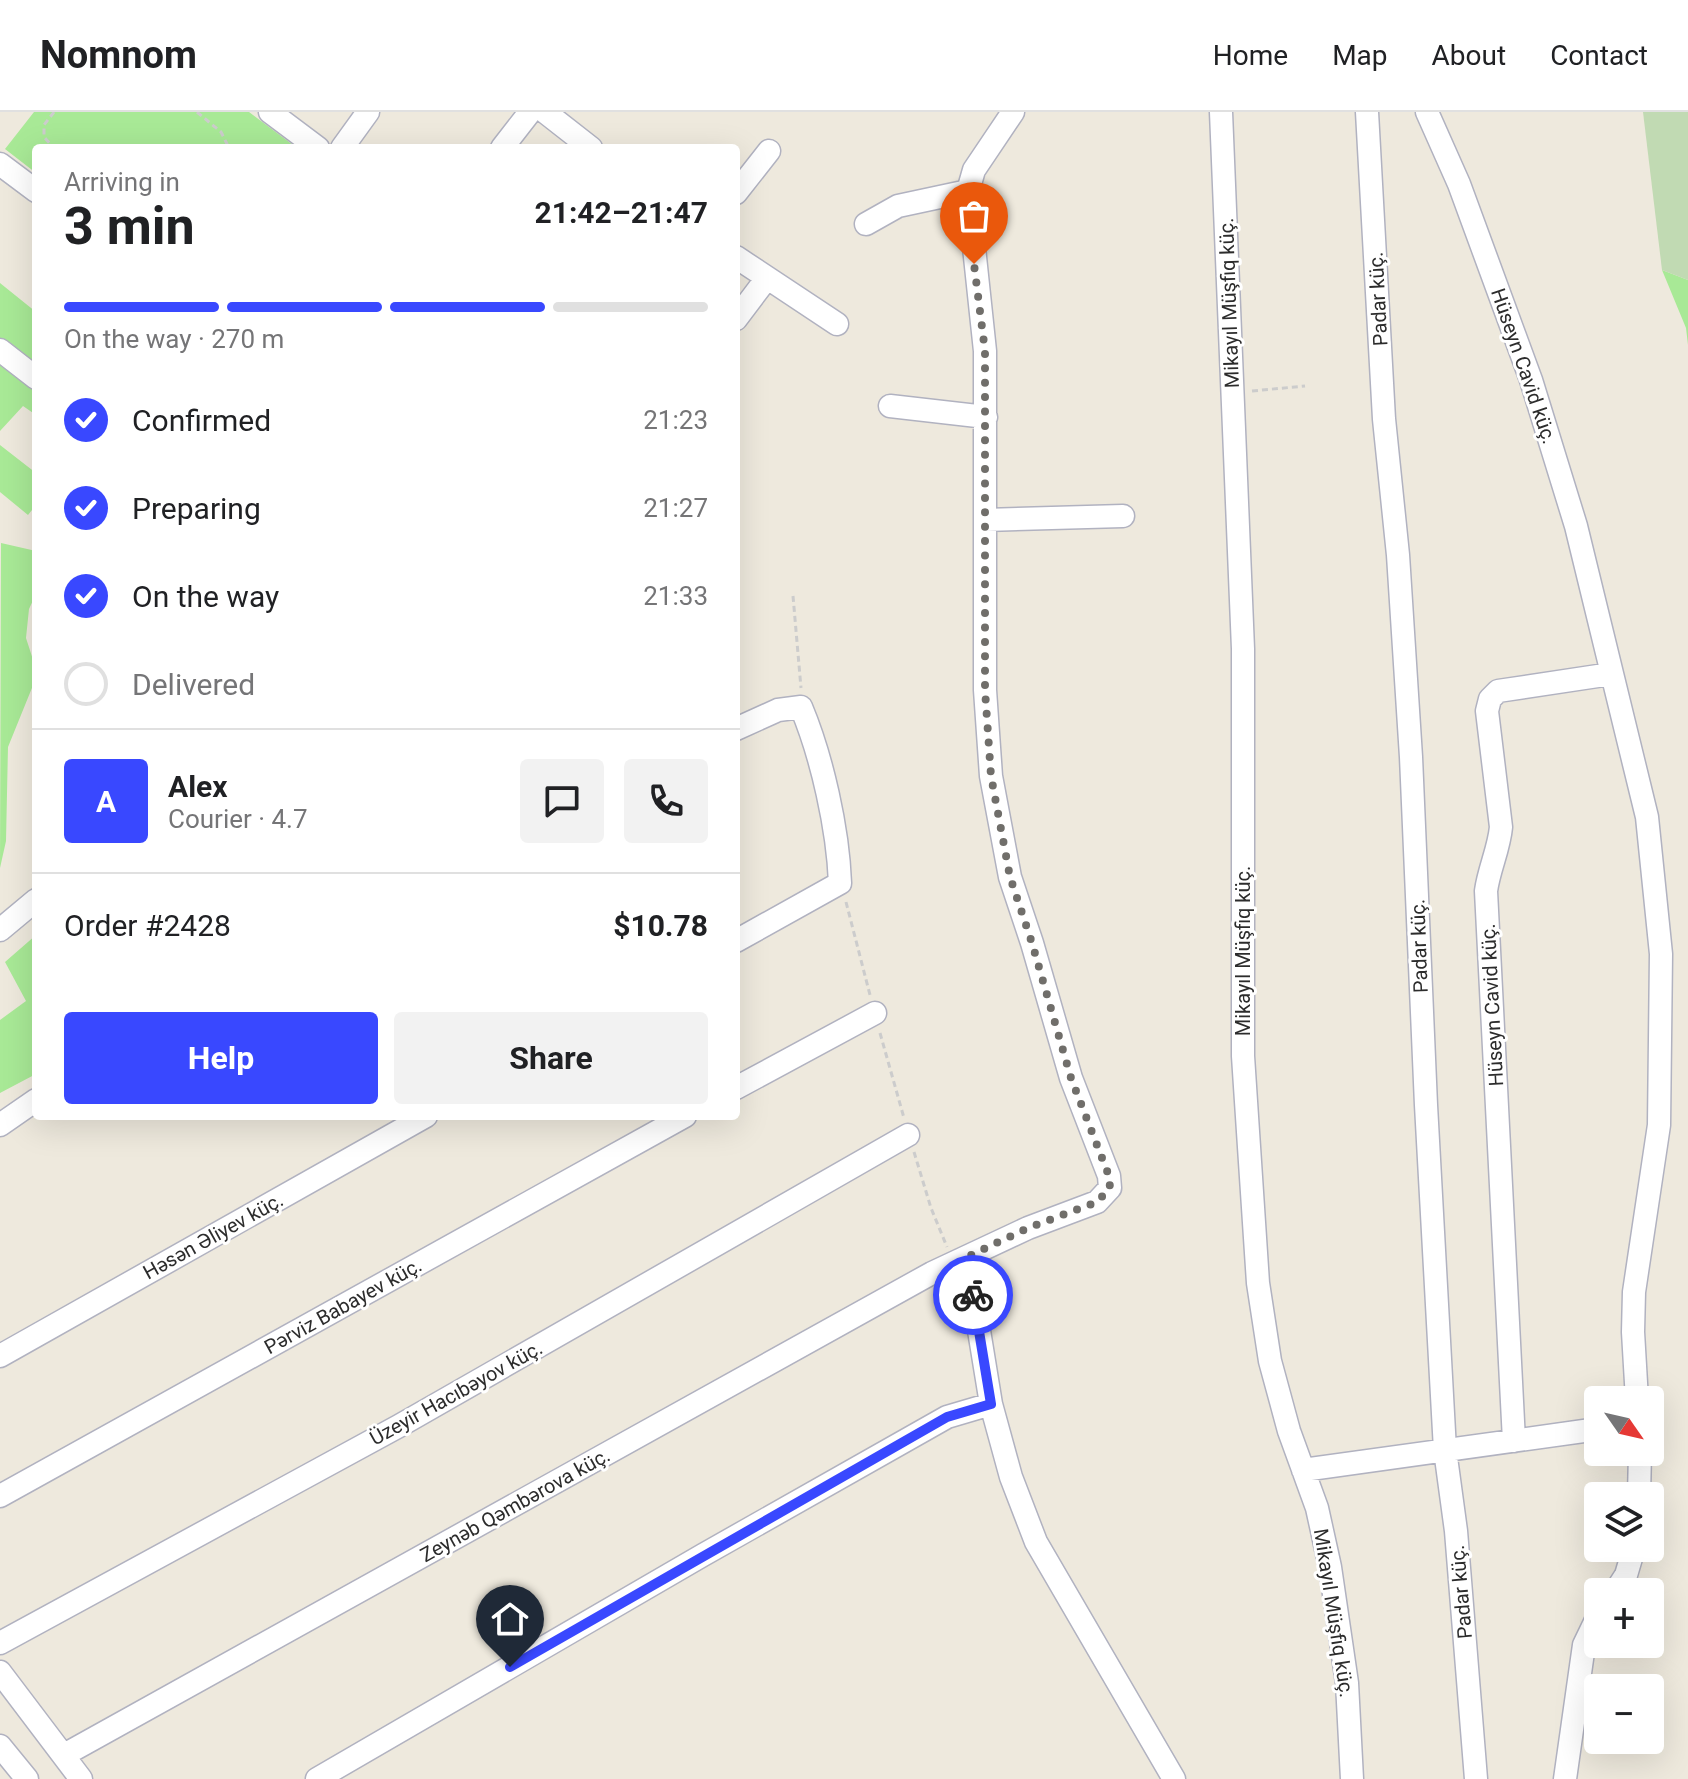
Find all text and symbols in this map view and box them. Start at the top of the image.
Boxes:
text: Nomnom [40,33,197,77]
text: Home [1213,39,1288,72]
text: Map [1332,39,1388,72]
text: About [1432,39,1506,72]
text: Contact [1550,39,1648,72]
text: Arriving in [64,167,180,197]
pin [940,182,1008,264]
icon: bag [952,194,996,238]
text: 21:42–21:47 [534,195,708,230]
text: 3 min [64,196,195,257]
street label: Mikayıl Müşfiq küç. [1214,217,1244,389]
street label: Padar küç. [1364,251,1392,347]
street label: Hüseyn Cavid küç. [1486,285,1562,447]
text: On the way · 270 m [64,324,284,354]
icon: check [64,398,108,442]
text: Confirmed [132,403,271,438]
text: 21:23 [643,405,708,435]
icon: check [64,486,108,530]
text: Preparing [132,491,261,526]
text: 21:27 [643,493,708,523]
icon: check [64,574,108,618]
text: On the way [132,579,279,614]
text: 21:33 [643,581,708,611]
text: Delivered [132,667,255,702]
button: chat [520,759,604,843]
button: phone [624,759,708,843]
text: Alex [168,769,228,804]
text: A [96,784,116,819]
text: Courier · 4.7 [168,804,308,834]
street label: Mikayıl Müşfiq küç. [1231,866,1255,1036]
street label: Padar küç. [1405,899,1433,993]
text: Order #2428 [64,908,231,943]
text: $10.78 [613,908,708,943]
street label: Hüseyn Cavid küç. [1476,923,1508,1087]
button: Help [64,1012,378,1104]
button: Share [394,1012,708,1104]
street label: Həsən Əliyev küç. [139,1188,287,1284]
street label: Pərviz Babayev küç. [260,1253,426,1359]
courier [933,1255,1013,1335]
icon: bike [951,1273,995,1317]
street label: Üzeyir Hacıbəyov küç. [366,1336,546,1450]
north arrow [1584,1386,1664,1466]
map controls [1584,1386,1664,1754]
street label: Zeynəb Qəmbərova küç. [416,1443,614,1567]
button: layers [1584,1482,1664,1562]
street label: Mikayıl Müşfiq küç. [1309,1527,1359,1699]
street label: Padar küç. [1445,1544,1477,1640]
button: + [1584,1578,1664,1658]
pin [476,1585,544,1667]
icon: home [488,1597,532,1641]
button: − [1584,1674,1664,1754]

